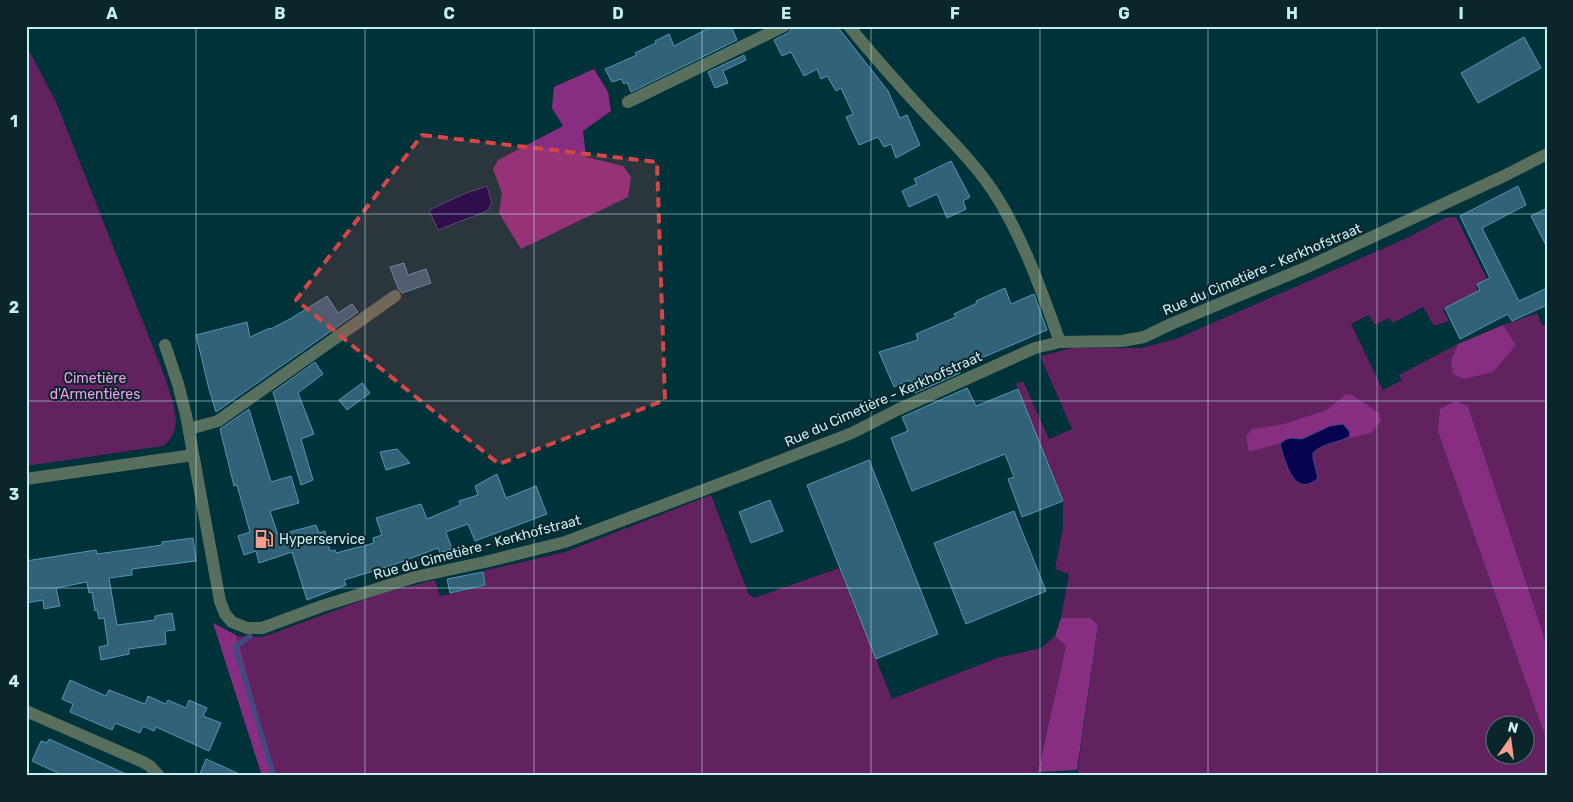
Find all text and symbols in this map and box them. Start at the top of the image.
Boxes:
text: A [106,4,118,23]
text: B [274,4,286,23]
text: C [443,4,455,23]
text: D [612,4,624,23]
text: E [781,4,791,23]
text: F [950,4,960,23]
text: G [1118,4,1130,23]
text: H [1286,4,1298,23]
text: I [1458,4,1464,23]
text: 1 [10,112,18,131]
street label: Rue du Cimetière - Kerkhofstraat [1160,220,1365,319]
text: 2 [9,298,19,317]
street label: Rue du Cimetière - Kerkhofstraat [782,348,985,451]
park label: Cimetière d'Armentières [50,370,140,403]
text: 3 [9,485,19,504]
street label: Rue du Cimetière - Kerkhofstraat [371,511,583,583]
fuel station icon: Hyperservice [253,528,275,550]
place label: Hyperservice [279,531,365,548]
text: 4 [9,672,20,691]
north arrow [1486,714,1536,764]
text: N [1506,718,1520,737]

